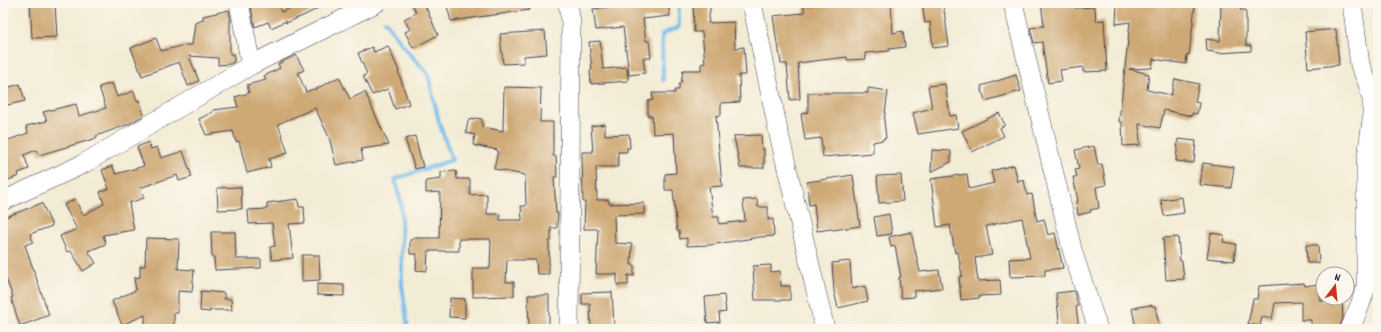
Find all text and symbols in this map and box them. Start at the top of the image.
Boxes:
north arrow [1315,266,1355,306]
text: N [1332,270,1343,287]

